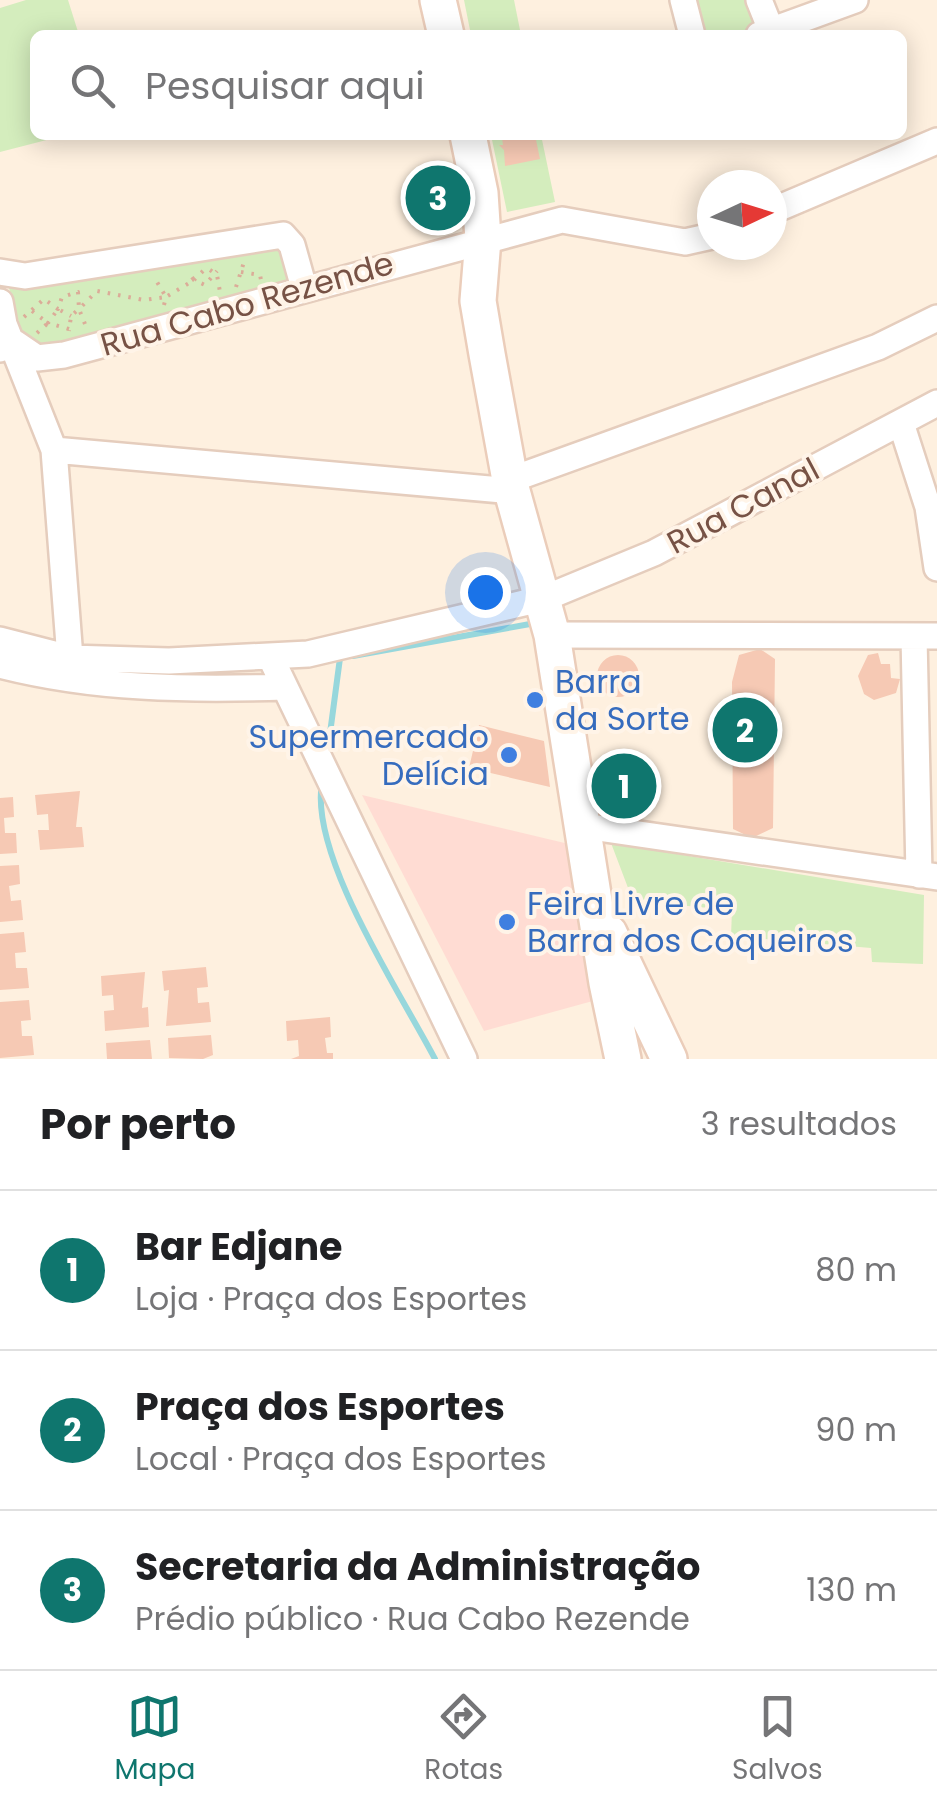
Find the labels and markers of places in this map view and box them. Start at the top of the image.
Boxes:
pin: 3 [406,160,470,236]
place label: Barra da Sorte [555,659,690,741]
marker: Barra da Sorte [524,689,546,711]
pin: 2 [712,692,778,768]
place label: Supermercado Delícia [248,714,489,796]
marker: Supermercado Delícia [498,744,520,766]
pin: 1 [592,748,656,824]
place label: Feira Livre de Barra dos Coqueiros [527,881,854,963]
marker: Feira Livre de Barra dos Coqueiros [496,911,518,933]

